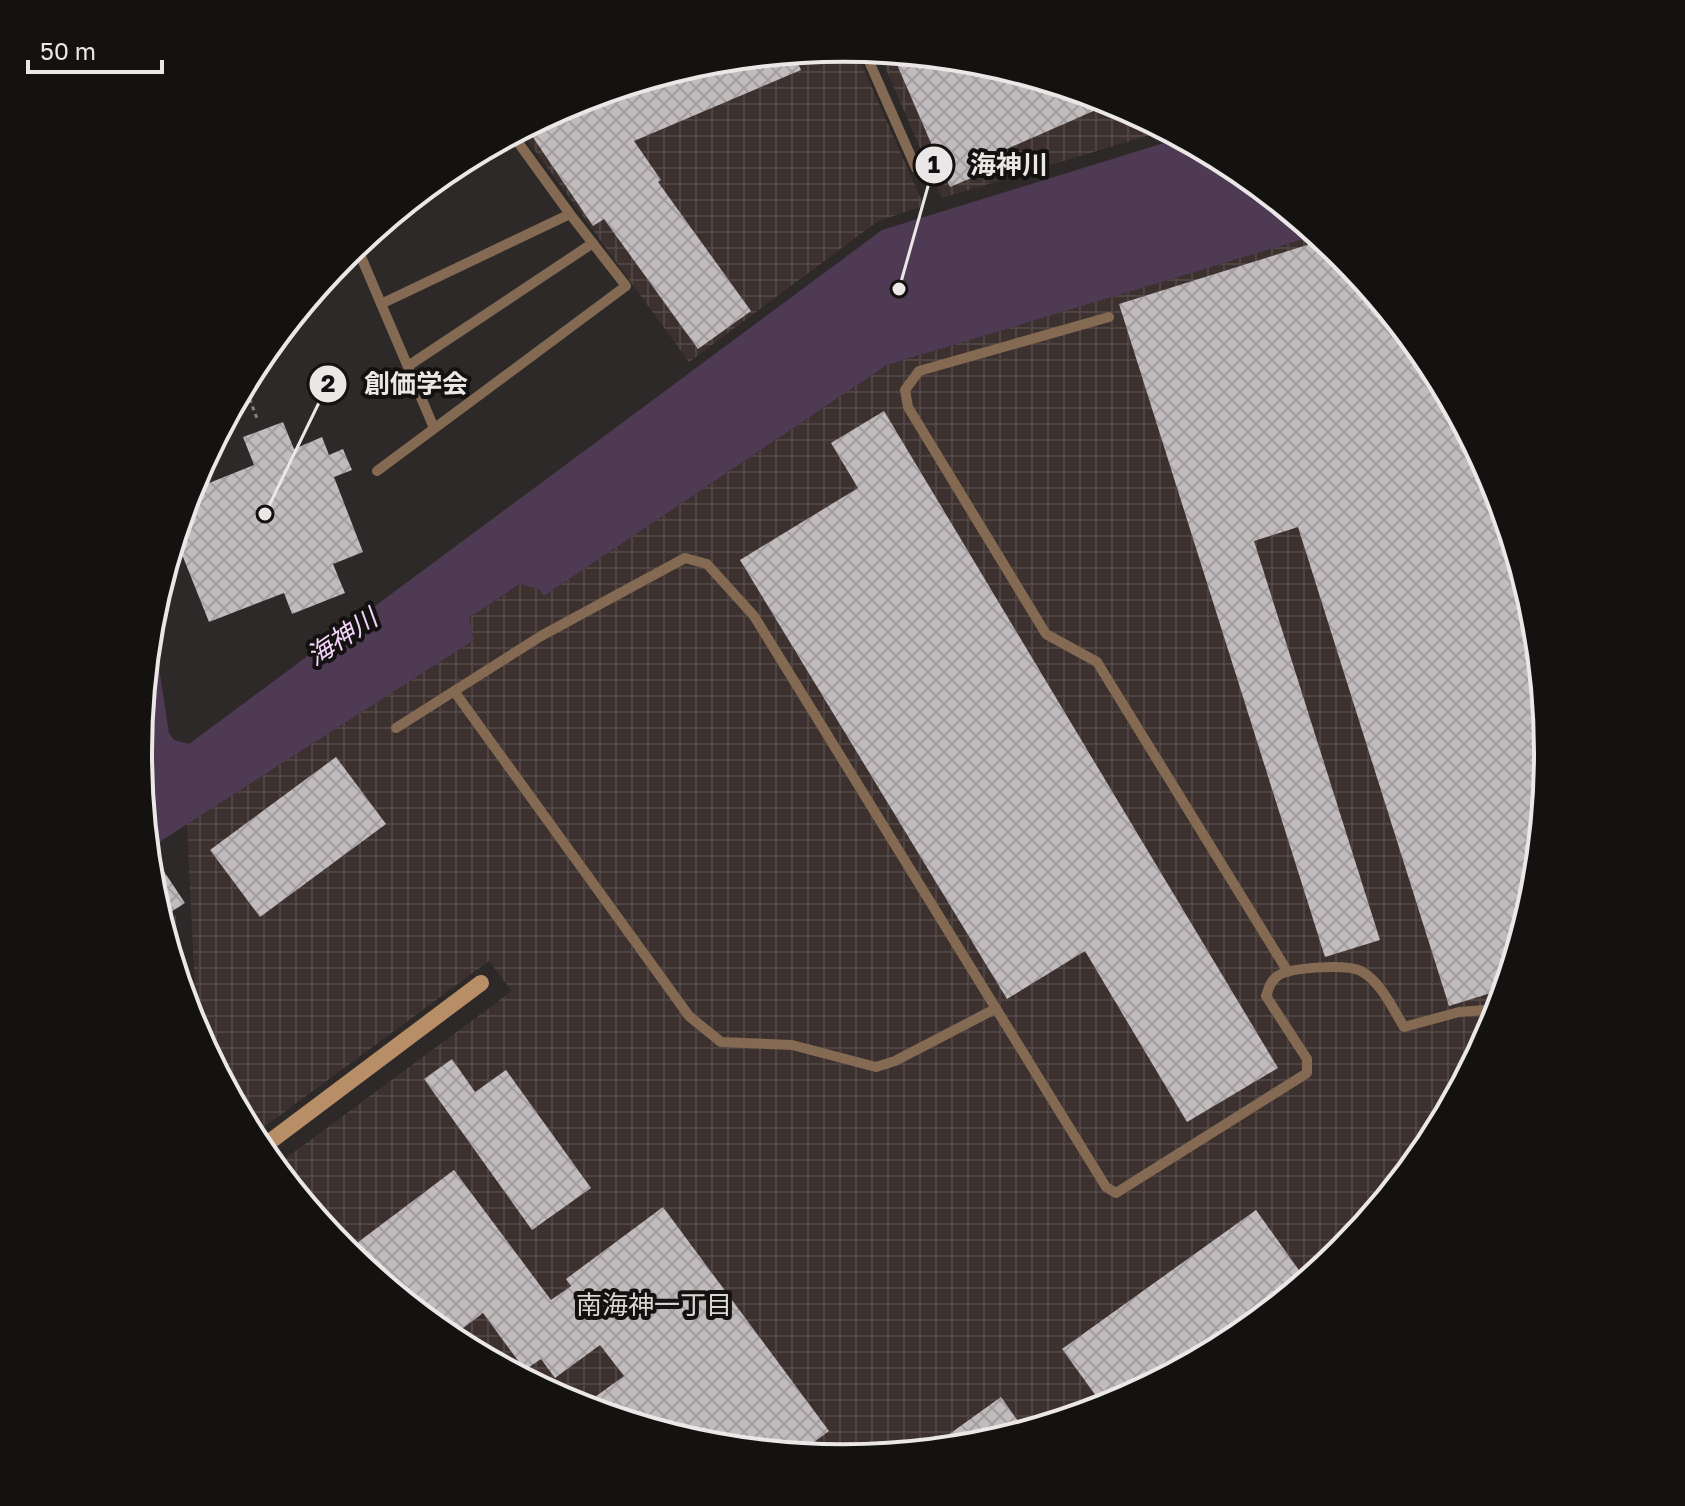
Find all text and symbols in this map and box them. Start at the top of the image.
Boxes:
scale bar [28,24,162,74]
text: 50 m [40,36,96,65]
callout: 海神川 [914,140,1064,190]
text: 1 [928,149,940,178]
text: 海神川 [970,149,1048,180]
callout: 創価学会 [308,359,484,409]
text: 2 [321,368,335,397]
text: 創価学会 [364,368,468,399]
water label: 海神川 [301,600,385,671]
district label: 南海神一丁目 [576,1289,732,1320]

